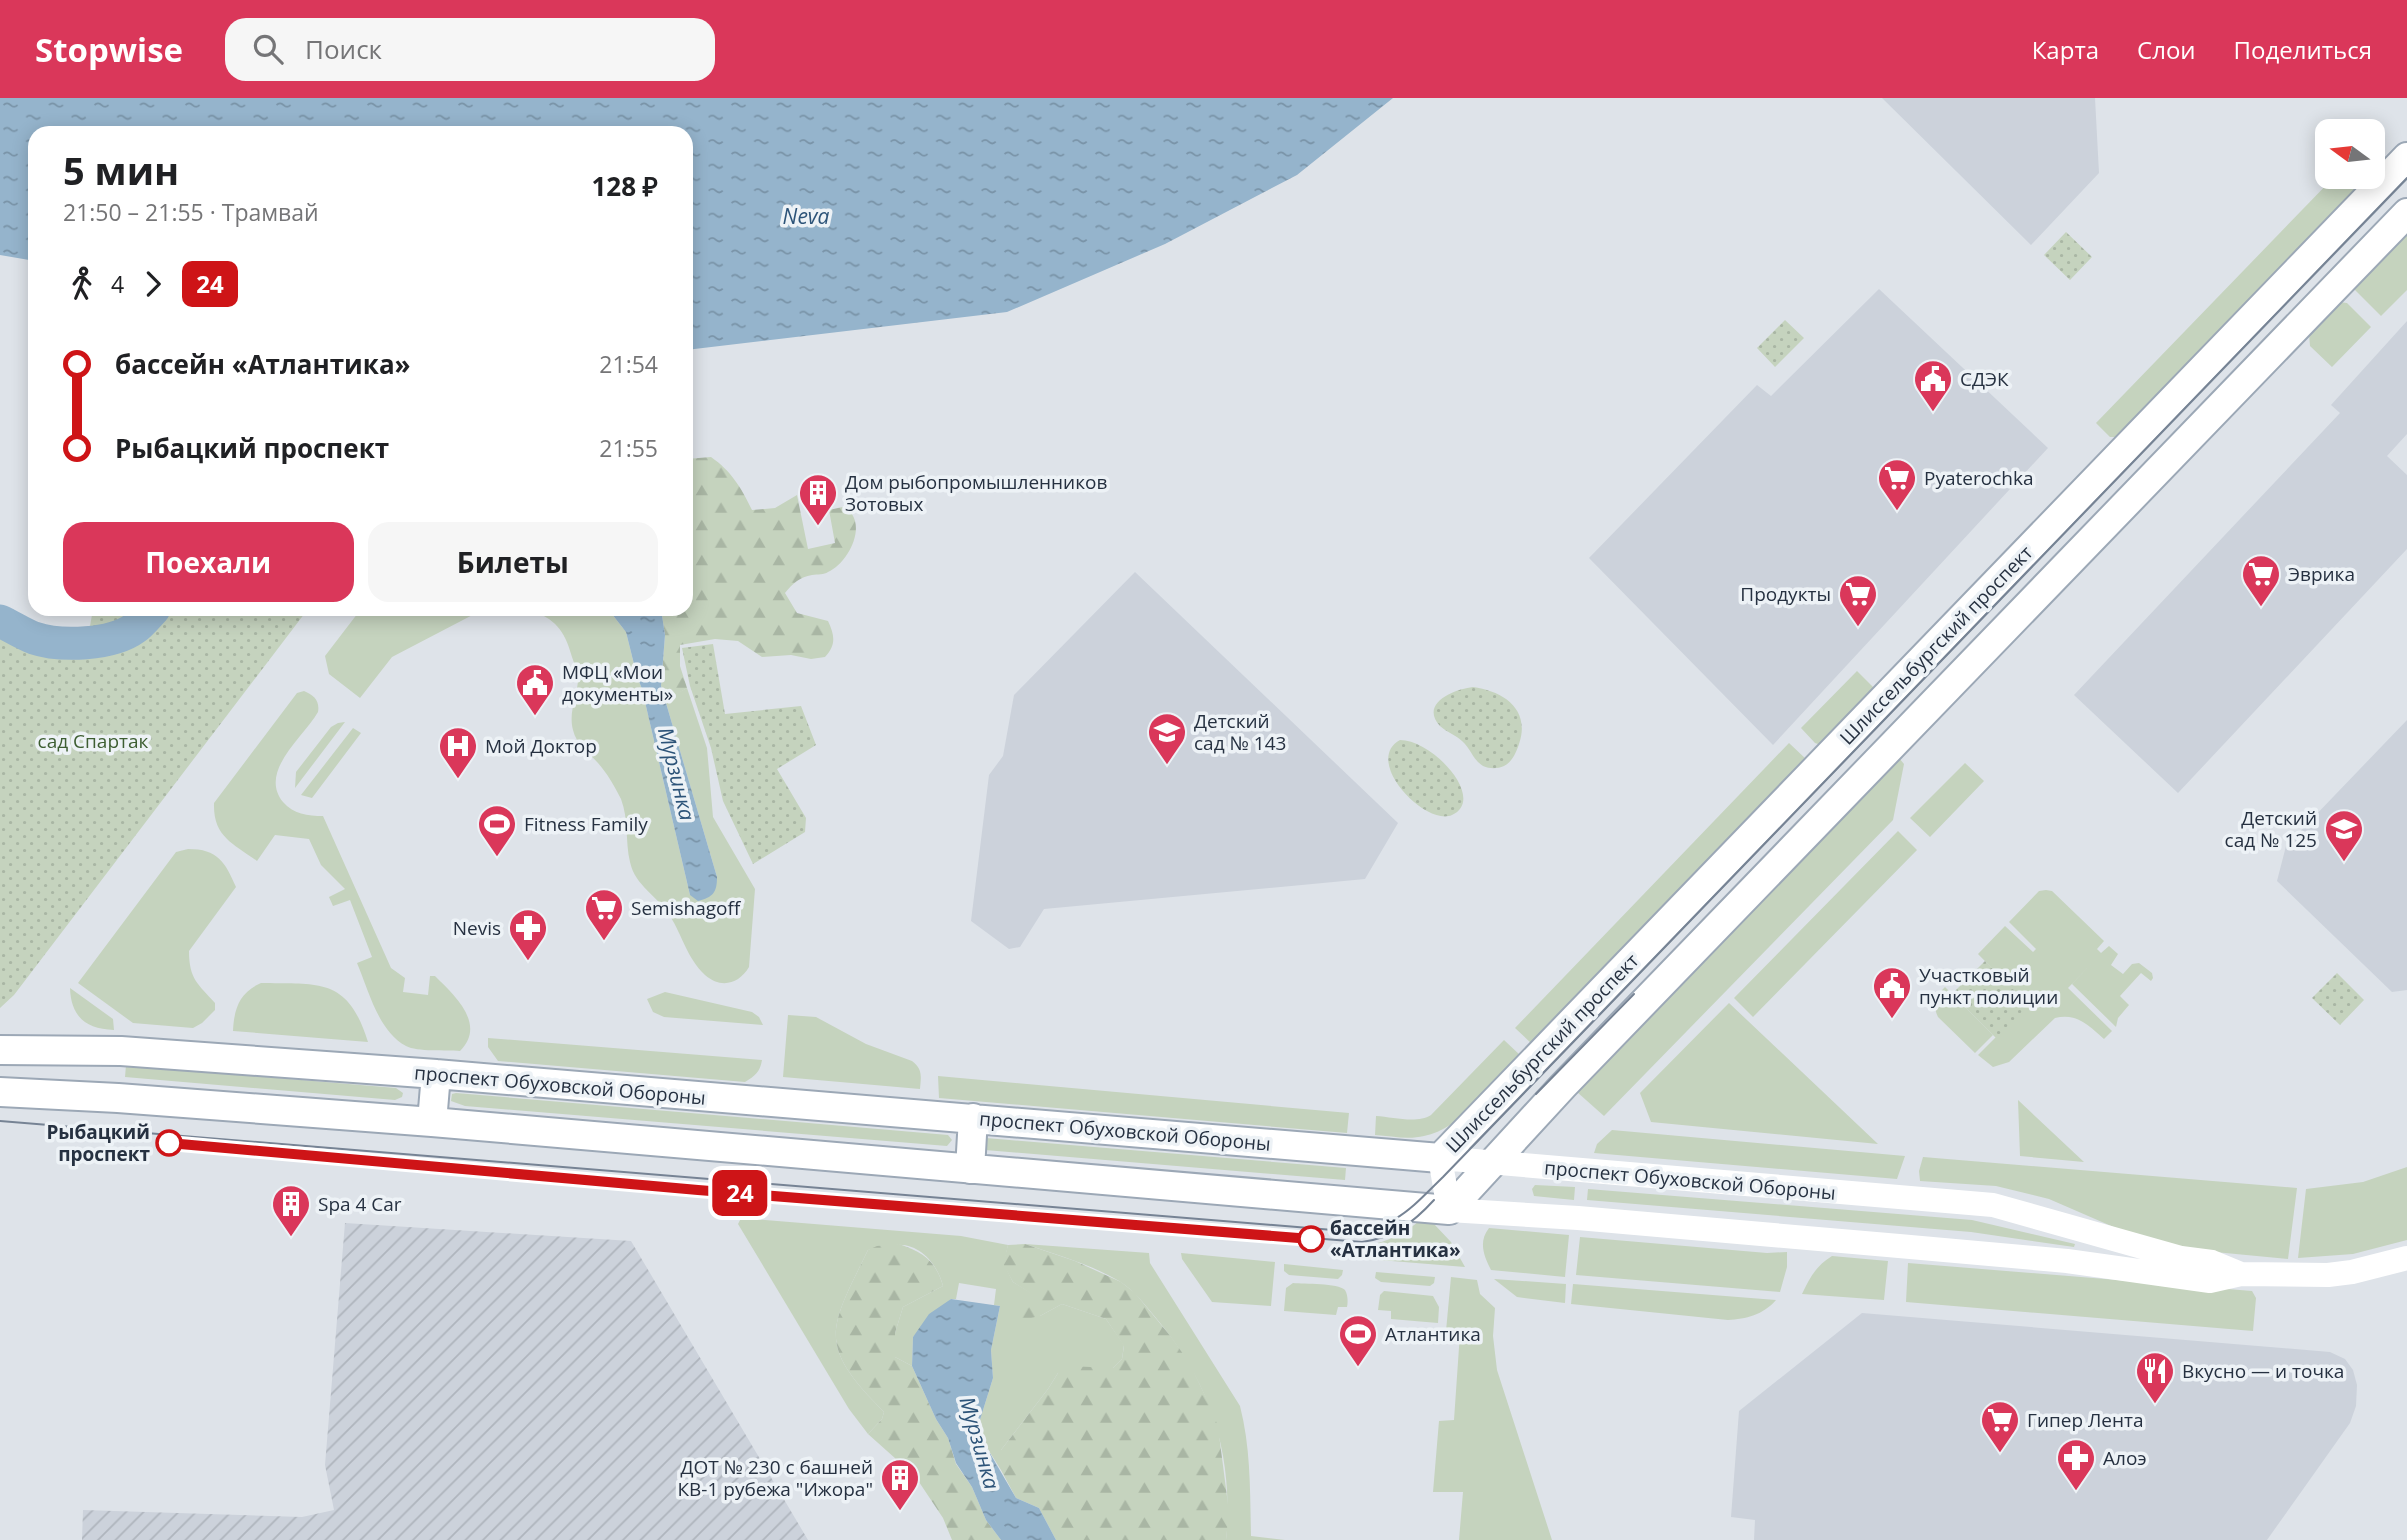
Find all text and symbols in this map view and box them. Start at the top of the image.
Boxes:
search box [225,18,715,81]
text: Stopwise [35,27,183,72]
icon: search [249,30,287,68]
text: Поиск [305,31,382,67]
text: Карта [2032,33,2099,66]
text: Слои [2137,33,2196,66]
text: Поделиться [2234,33,2372,66]
north arrow [2315,119,2385,189]
map controls [2315,119,2385,189]
text: 5 мин [63,144,179,196]
text: 128 ₽ [592,168,658,204]
text: 21:50 – 21:55 · Трамвай [63,196,319,228]
water label: Neva [783,202,830,230]
icon: walk [63,265,101,303]
icon: forward [134,265,172,303]
text: 24 [196,267,224,300]
text: 4 [111,268,124,300]
text: бассейн «Атлантика» [115,346,411,382]
text: 21:54 [599,348,658,380]
public building icon: СДЭК [1912,358,1954,413]
place label: СДЭК [1960,366,2009,392]
text: Рыбацкий проспект [115,430,389,466]
text: 21:55 [599,432,658,464]
supermarket icon: Pyaterochka [1876,457,1918,512]
place label: Pyaterochka [1924,465,2033,491]
place label: Дом рыбопромышленников Зотовых [845,469,1107,517]
building icon: Дом рыбопромышленников Зотовых [797,472,839,527]
button: Поехали [63,522,354,602]
button: Билеты [368,522,658,602]
street label: Шлиссельбургский проспект [1834,540,2038,750]
supermarket icon: Эврика [2240,553,2282,608]
place label: Эврика [2288,561,2355,587]
supermarket icon: Продукты [1837,573,1879,628]
place label: Продукты [1740,581,1831,607]
place label: МФЦ «Мои документы» [562,659,673,707]
public building icon: МФЦ «Мои документы» [514,662,556,717]
place label: Детский сад № 143 [1194,708,1286,756]
school or university icon: Детский сад № 143 [1146,711,1188,766]
water label: Мурзинка [652,724,702,823]
hospital icon: Мой Доктор [437,725,479,780]
park label: сад Спартак [38,728,149,754]
place label: Мой Доктор [485,733,597,759]
sports icon: Fitness Family [476,803,518,858]
place label: Детский сад № 125 [2225,805,2317,853]
school or university icon: Детский сад № 125 [2323,808,2365,863]
place label: Fitness Family [524,811,648,837]
supermarket icon: Semishagoff [583,887,625,942]
place label: Semishagoff [631,895,741,921]
pharmacy icon: Nevis [507,907,549,962]
place label: Nevis [453,915,501,941]
street label: Шлиссельбургский проспект [1440,948,1644,1158]
place label: Участковый пункт полиции [1919,962,2058,1010]
public building icon: Участковый пункт полиции [1871,965,1913,1020]
street label: проспект Обуховской Обороны [413,1059,707,1111]
street label: проспект Обуховской Обороны [978,1105,1272,1157]
place label: Рыбацкий проспект [46,1119,150,1167]
marker: Рыбацкий проспект [156,1130,182,1156]
street label: проспект Обуховской Обороны [1543,1154,1837,1206]
line badge: 24 [708,1170,772,1216]
text: 24 [726,1176,754,1209]
building icon: Spa 4 Car [270,1183,312,1238]
place label: Spa 4 Car [318,1191,402,1217]
place label: бассейн «Атлантика» [1330,1215,1461,1263]
marker: бассейн «Атлантика» [1298,1226,1324,1252]
sports icon: Атлантика [1337,1313,1379,1368]
place label: Атлантика [1385,1321,1481,1347]
restaurant icon: Вкусно — и точка [2134,1350,2176,1405]
place label: Вкусно — и точка [2182,1358,2344,1384]
water label: Мурзинка [953,1393,1007,1492]
supermarket icon: Гипер Лента [1979,1399,2021,1454]
place label: Гипер Лента [2027,1407,2144,1433]
pharmacy icon: Алоэ [2055,1437,2097,1492]
place label: Алоэ [2103,1445,2147,1471]
place label: ДОТ № 230 с башней КВ-1 рубежа "Ижора" [678,1454,873,1502]
building icon: ДОТ № 230 с башней КВ-1 рубежа "Ижора" [879,1457,921,1512]

